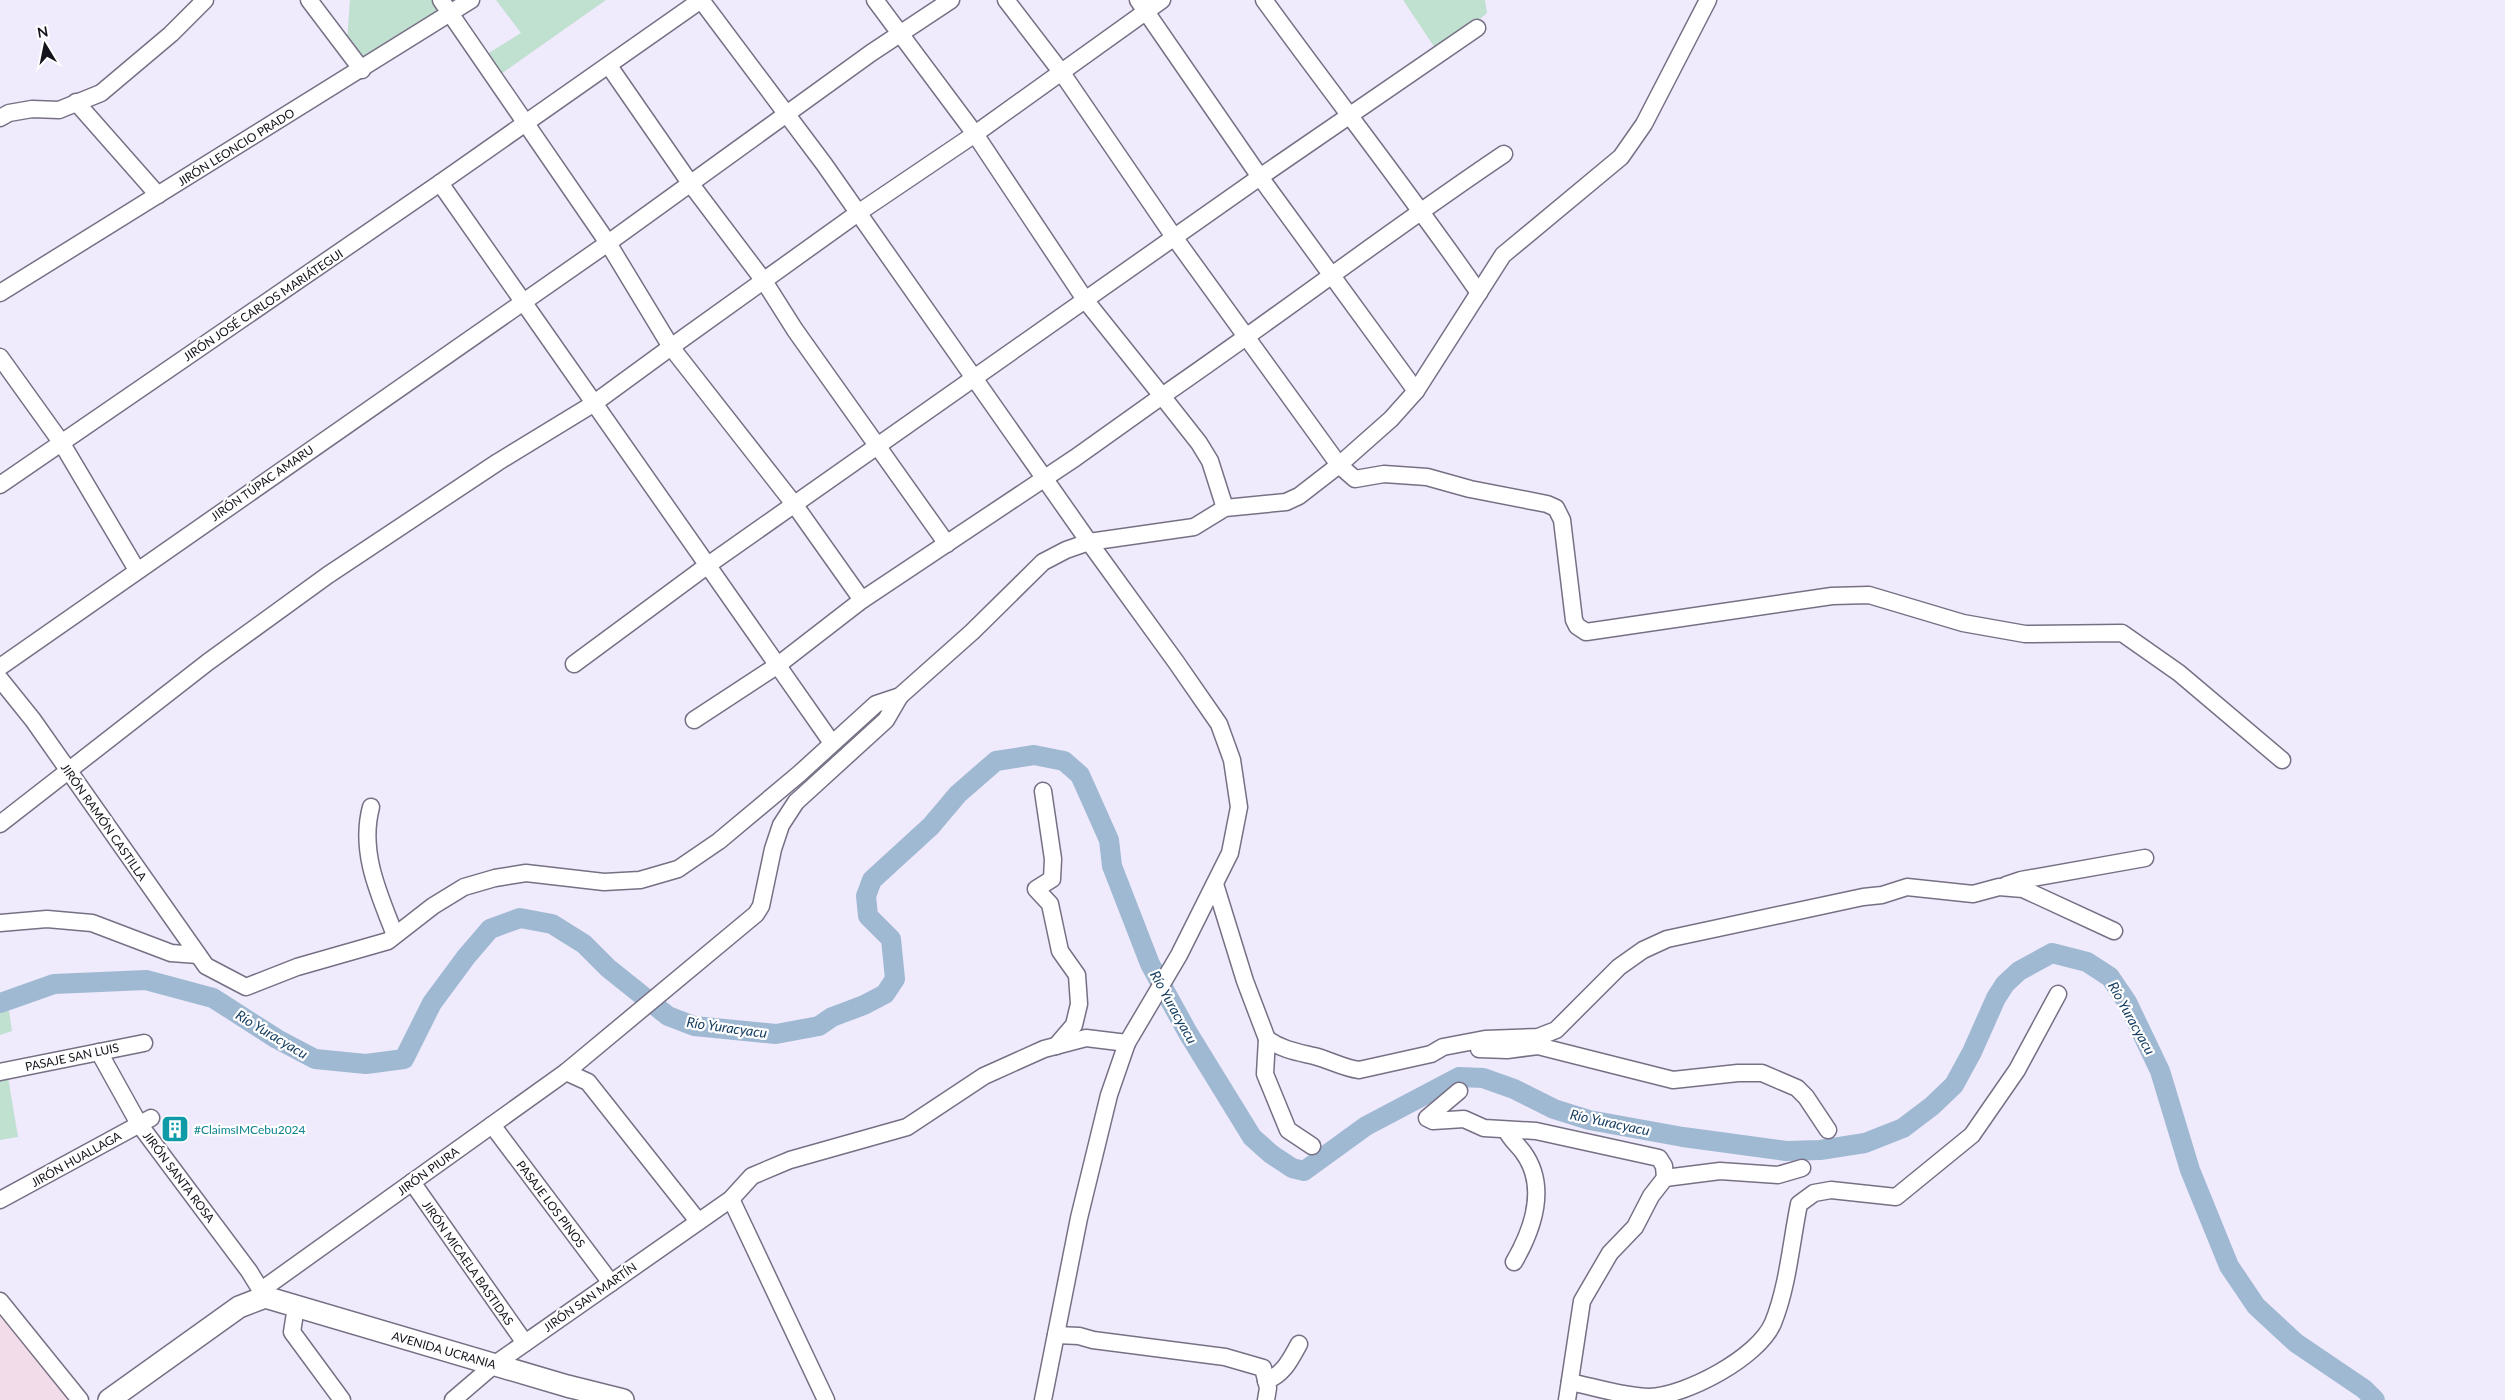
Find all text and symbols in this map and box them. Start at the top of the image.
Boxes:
north arrow [20,20,70,70]
text: N [36,22,49,41]
street label: JIRÓN LEONCIO PRADO [175,105,298,189]
street label: JIRÓN JOSÉ CARLOS MARIÁTEGUI [180,246,346,364]
street label: JIRÓN TÚPAC AMARU [208,442,316,524]
street label: JIRÓN RAMÓN CASTILLA [58,760,151,884]
water label: Río Yuracyacu [1147,967,1201,1047]
water label: Río Yuracyacu [2105,978,2159,1058]
water label: Río Yuracyacu [233,1006,311,1062]
water label: Río Yuracyacu [686,1013,768,1041]
street label: PASAJE SAN LUIS [24,1040,120,1074]
water label: Río Yuracyacu [1569,1105,1651,1139]
building icon: #ClaimsIMCebu2024 [160,1114,190,1144]
place label: #ClaimsIMCebu2024 [194,1122,306,1137]
street label: JIRÓN HUALLAGA [28,1128,124,1190]
street label: JIRÓN SANTA ROSA [140,1129,219,1226]
street label: JIRÓN PIURA [394,1143,463,1198]
street label: PASAJE LOS PINOS [513,1158,589,1250]
street label: JIRÓN MICAELA BASTIDAS [419,1198,517,1328]
street label: JIRÓN SAN MARTÍN [540,1259,640,1335]
street label: AVENIDA UCRANIA [390,1328,499,1372]

